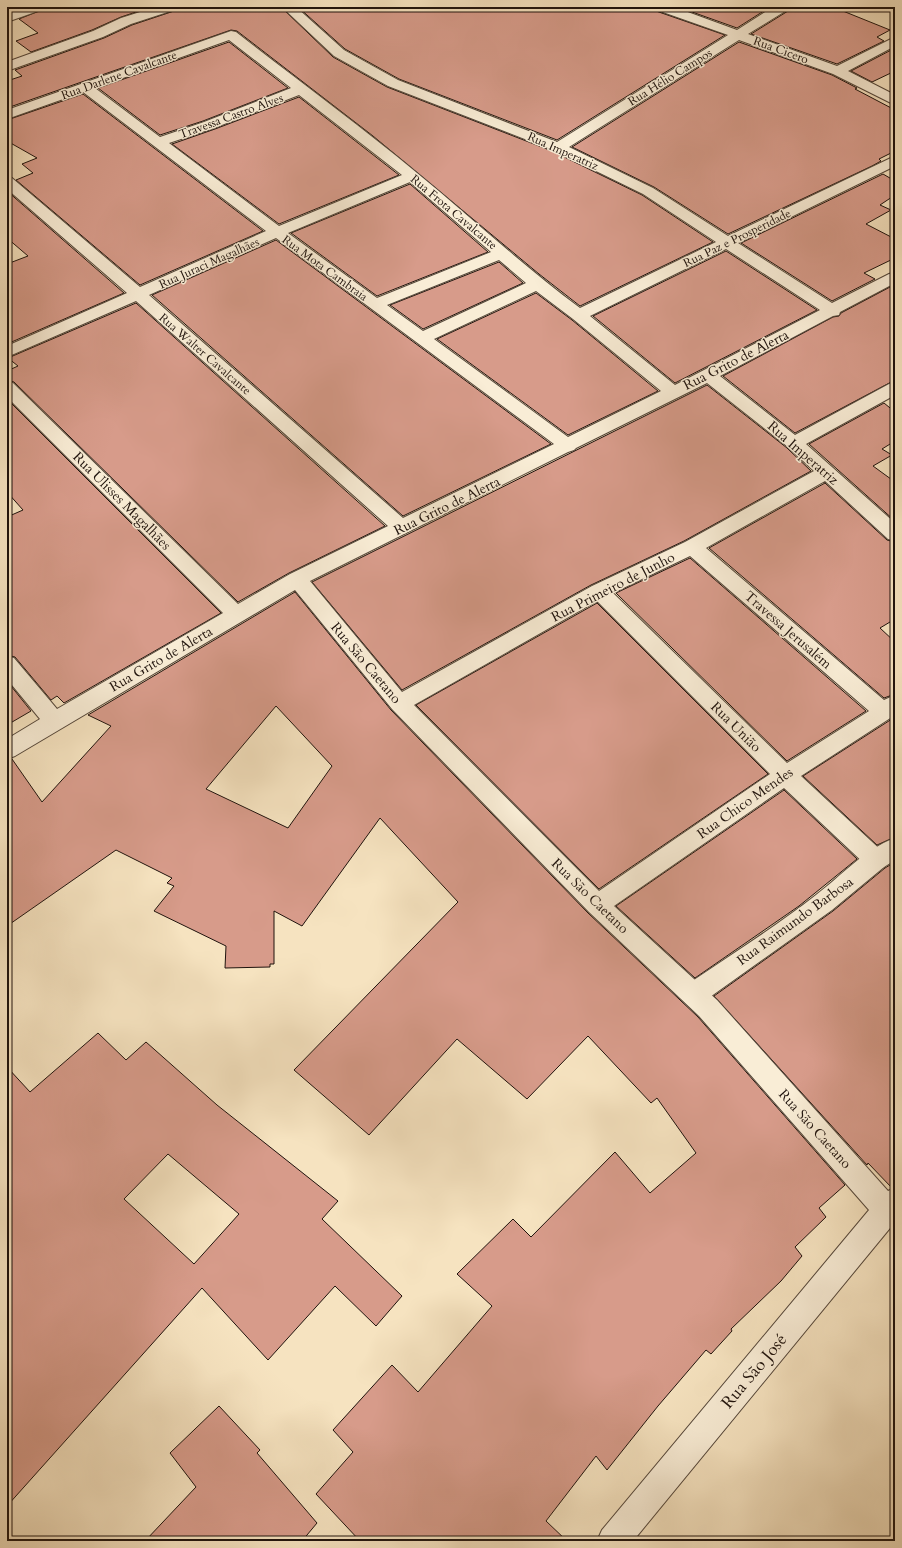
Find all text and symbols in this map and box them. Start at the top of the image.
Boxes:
street label: Rua Cicero [751,33,811,68]
street label: Rua Hélio Campos [625,45,715,109]
street label: Rua Darlene Cavalcante [59,47,179,103]
street label: Travessa Castro Alves [177,90,285,142]
street label: Rua Imperatriz [525,128,601,174]
street label: Rua Frota Cavalcante [407,171,501,253]
street label: Rua Paz e Prosperidade [681,205,793,271]
street label: Rua Mota Cambraia [279,231,372,305]
street label: Rua Juraci Magalhães [156,234,262,292]
street label: Rua Walter Cavalcante [156,310,254,398]
street label: Rua Grito de Alerta [680,325,792,395]
street label: Rua Imperatriz [763,417,843,490]
street label: Rua Ulisses Magalhães [69,448,176,555]
street label: Rua Grito de Alerta [391,472,503,540]
street label: Rua Primeiro de Junho [548,547,678,626]
street label: Travessa Jerusalém [740,587,836,673]
street label: Rua São Caetano [326,618,406,708]
street label: Rua Grito de Alerta [106,622,216,696]
street label: Rua União [707,698,766,757]
street label: Rua Chico Mendes [693,763,797,843]
street label: Rua São Caetano [547,854,633,938]
street label: Rua Raimundo Barbosa [733,872,857,970]
street label: Rua São Caetano [774,1085,856,1173]
street label: Rua São José [716,1329,792,1413]

